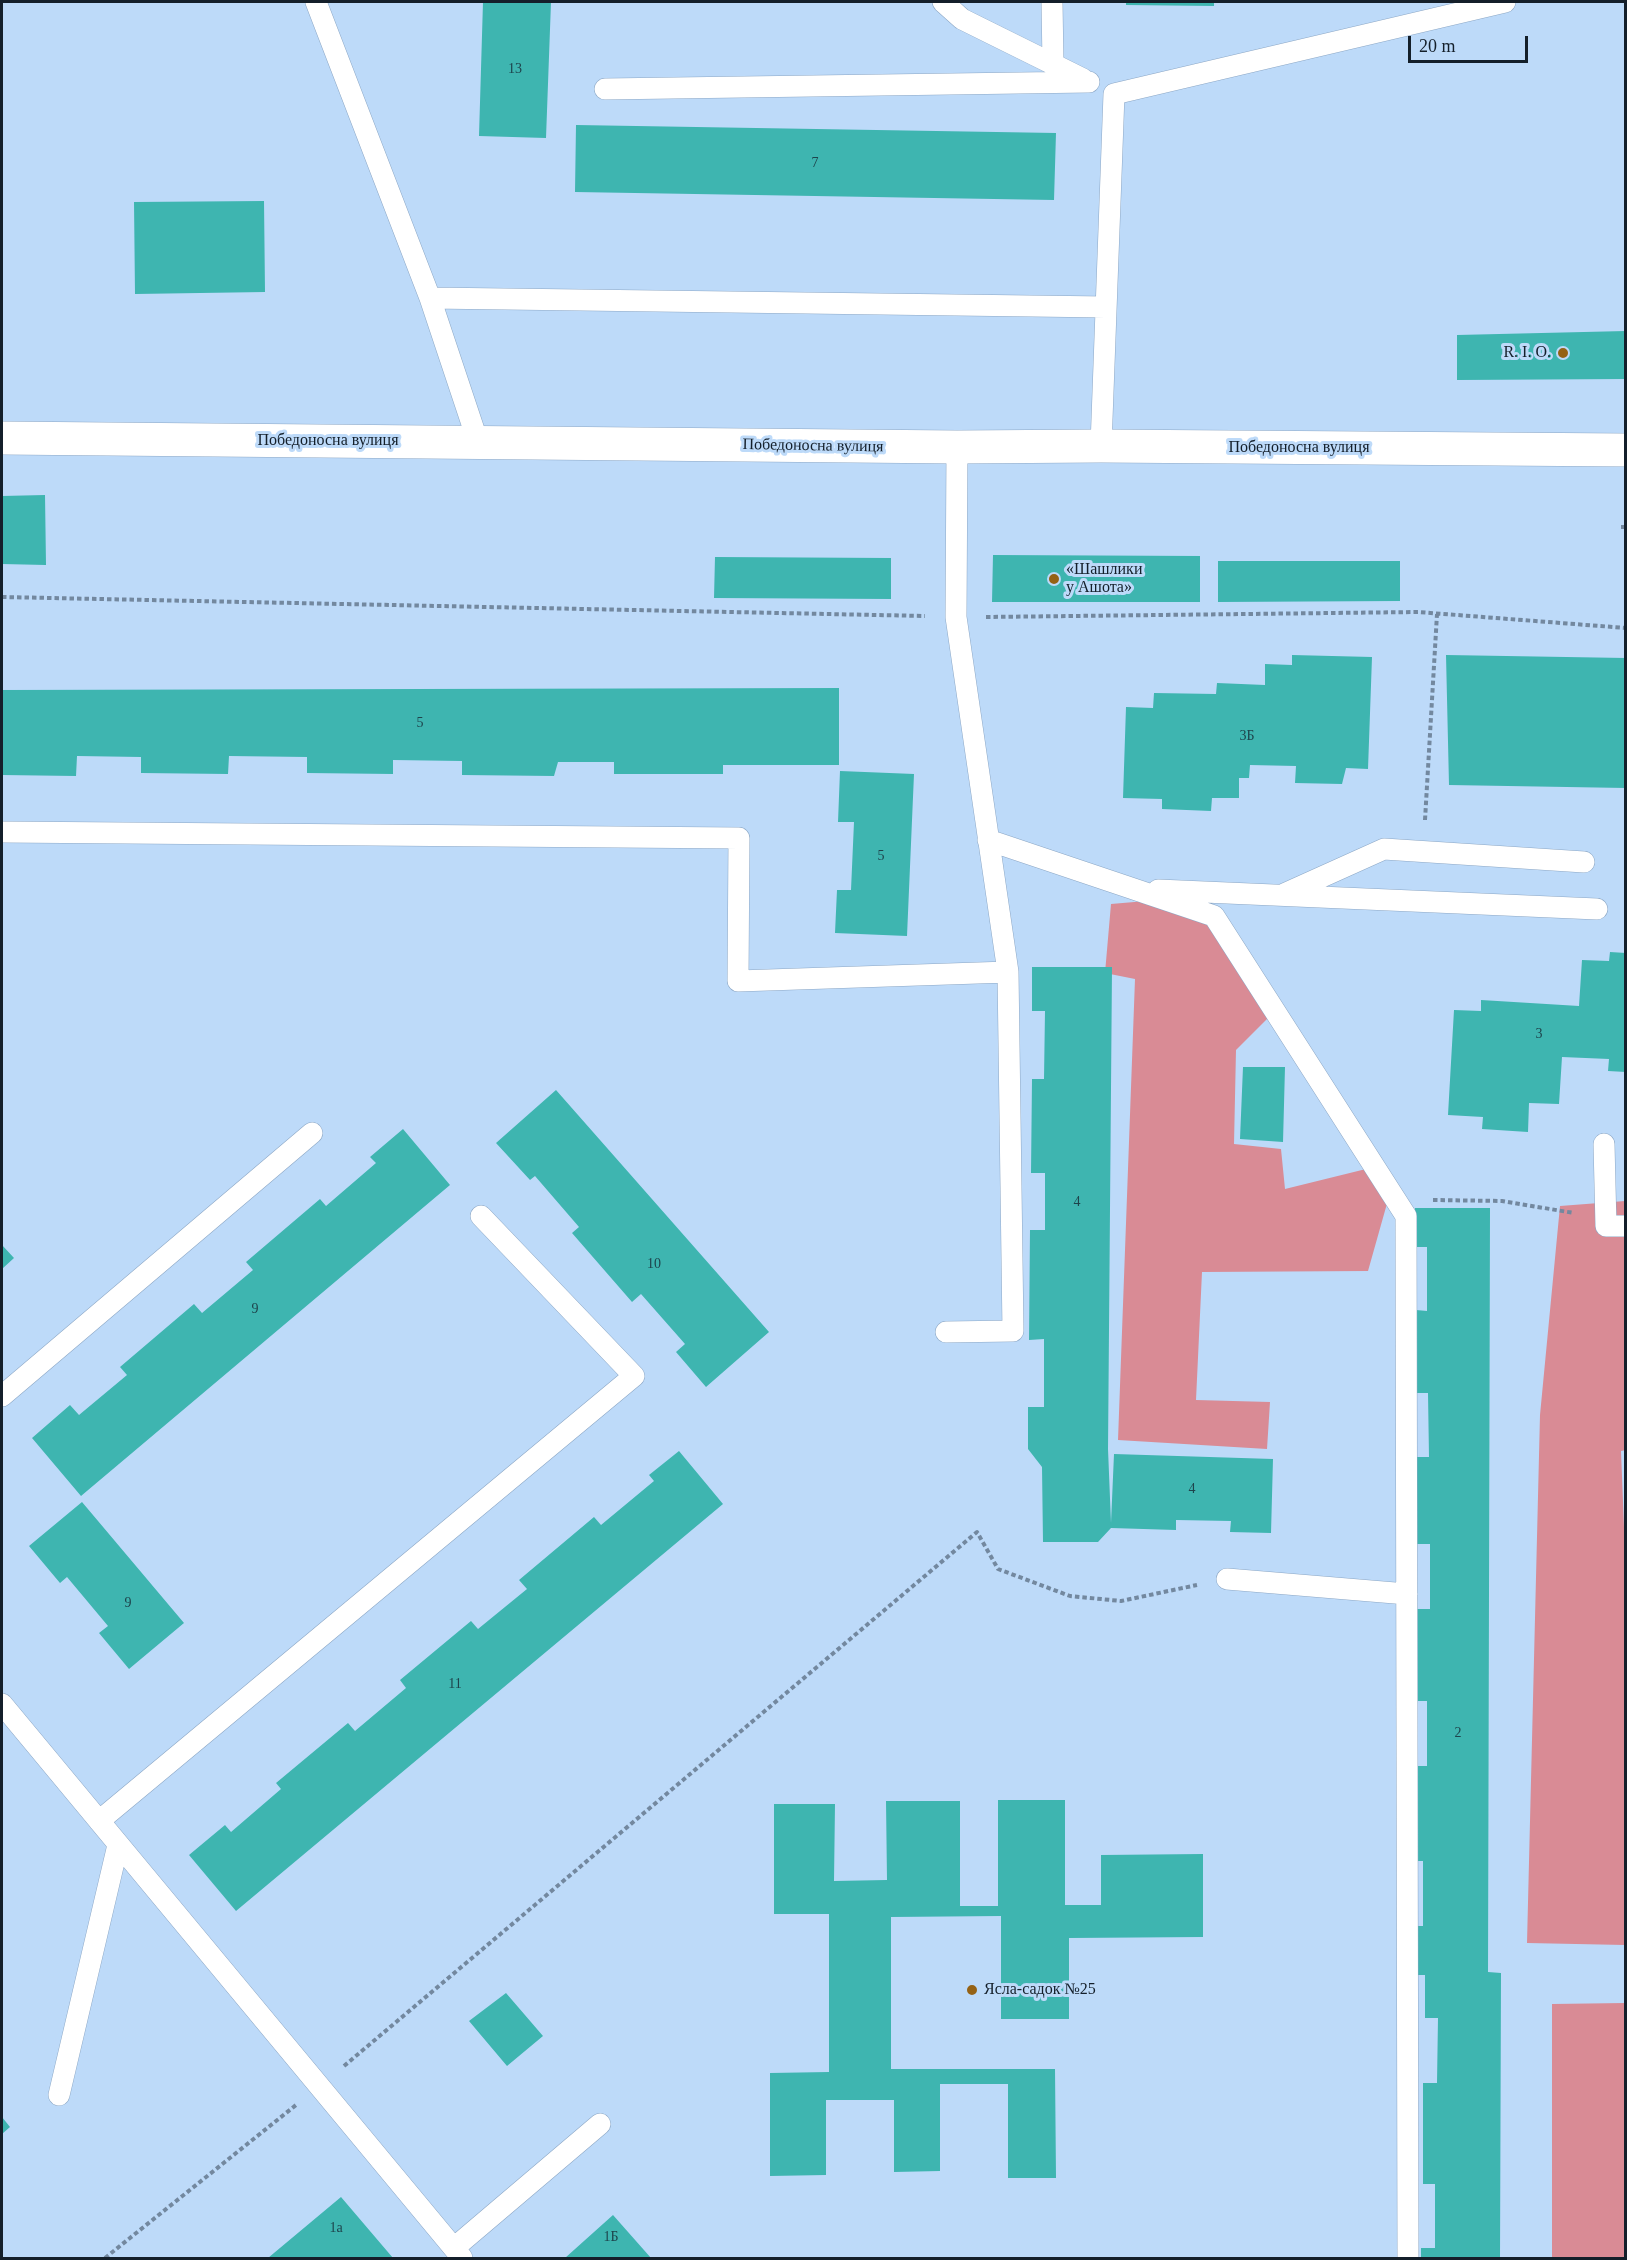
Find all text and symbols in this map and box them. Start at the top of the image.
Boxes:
scale bar [1411,24,1531,62]
text: 20 m [1419,36,1456,56]
house number: 13 [508,61,522,77]
house number: 7 [812,155,819,171]
place label: R. I. O. [1503,343,1551,363]
marker: R. I. O. [1556,346,1570,360]
street label: Победоносна вулиця [257,431,399,451]
street label: Победоносна вулиця [742,435,884,457]
street label: Победоносна вулиця [1228,438,1370,458]
place label: «Шашлики у Ашота» [1066,560,1142,598]
marker: «Шашлики у Ашота» [1047,572,1061,586]
house number: 5 [416,715,424,731]
house number: 3Б [1239,728,1255,744]
house number: 5 [878,848,885,864]
house number: 3 [1536,1026,1542,1042]
house number: 4 [1074,1194,1080,1210]
house number: 10 [647,1256,661,1272]
house number: 9 [252,1301,258,1317]
house number: 4 [1188,1481,1196,1497]
house number: 9 [124,1595,132,1611]
house number: 11 [448,1676,462,1692]
house number: 2 [1454,1725,1462,1741]
place label: Ясла-садок №25 [984,1980,1096,2000]
marker: Ясла-садок №25 [965,1983,979,1997]
house number: 1а [329,2220,343,2236]
house number: 1Б [603,2229,619,2245]

